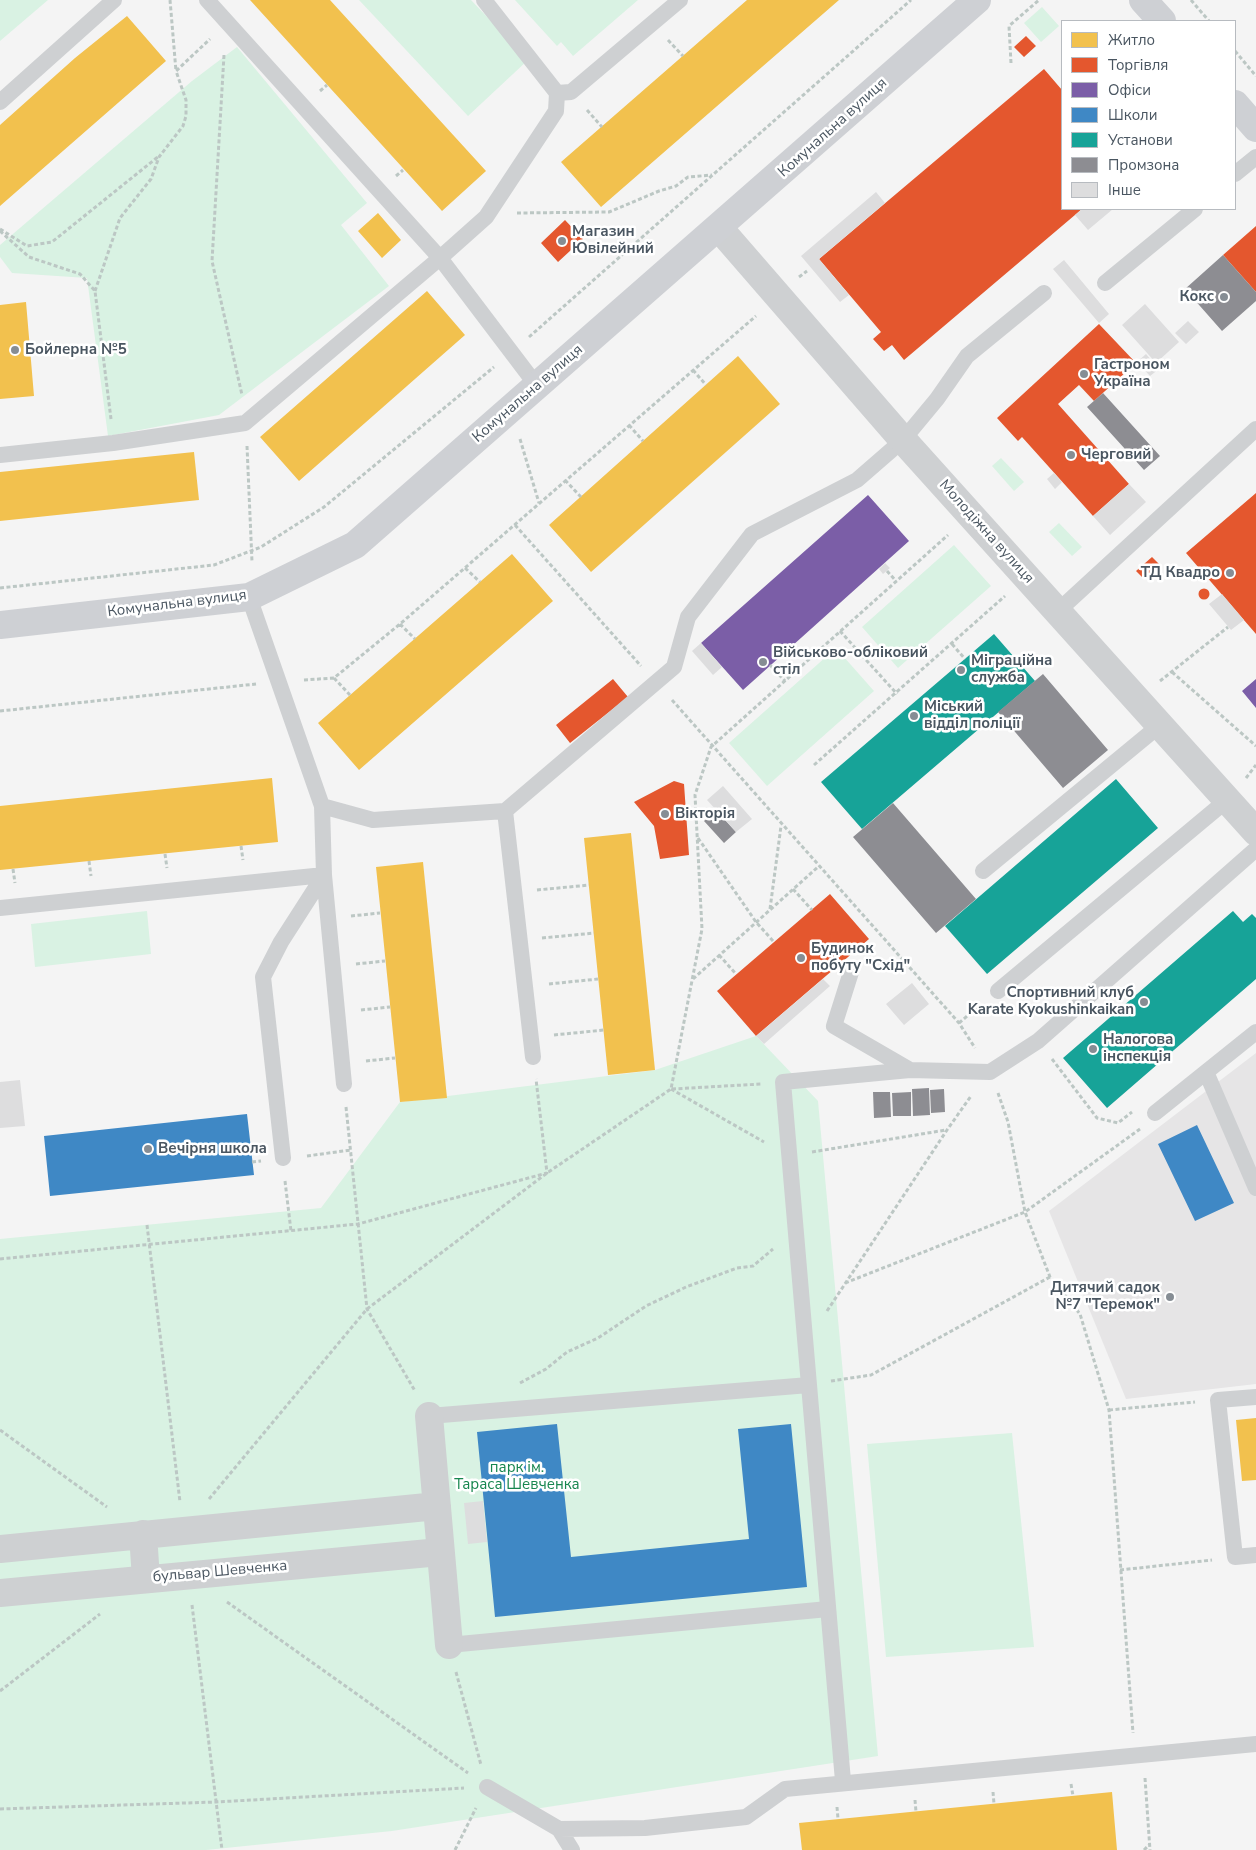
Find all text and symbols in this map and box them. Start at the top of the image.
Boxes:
legend [1061,20,1236,210]
text: Житло [1108,30,1155,50]
text: Торгівля [1108,55,1168,75]
street label: Комунальна вулиця [775,74,891,182]
text: Офіси [1108,80,1151,100]
text: Школи [1108,105,1157,125]
text: Установи [1108,130,1173,150]
text: Промзона [1108,155,1179,175]
text: Інше [1108,180,1141,200]
place label: Магазин Ювілейний [572,223,654,258]
marker: Магазин Ювілейний [556,235,568,247]
place label: Кокс [1179,288,1214,306]
marker: Кокс [1218,291,1230,303]
place label: Бойлерна №5 [25,341,127,359]
street label: Комунальна вулиця [469,341,587,447]
marker: Бойлерна №5 [9,344,21,356]
place label: Гастроном Україна [1094,356,1170,391]
marker: Гастроном Україна [1078,368,1090,380]
place label: Черговий [1081,446,1151,464]
marker: Черговий [1065,449,1077,461]
street label: Молодіжна вулиця [935,476,1037,588]
place label: ТД Квадро [1141,564,1220,582]
marker: ТД Квадро [1224,567,1236,579]
street label: Комунальна вулиця [106,587,248,621]
place label: Військово-обліковий стіл [773,644,928,679]
place label: Міграційна служба [971,652,1053,687]
marker: Військово-обліковий стіл [757,656,769,668]
marker: Міграційна служба [955,664,967,676]
place label: Міський відділ поліції [924,698,1020,733]
marker: Міський відділ поліції [908,710,920,722]
place label: Вікторія [675,805,735,823]
marker: Вікторія [659,808,671,820]
place label: Будинок побуту "Схід" [811,940,910,975]
marker: Будинок побуту "Схід" [795,952,807,964]
place label: Спортивний клуб Karate Kyokushinkaikan [968,984,1134,1019]
marker: Спортивний клуб Karate Kyokushinkaikan [1138,996,1150,1008]
place label: Налогова інспекція [1103,1031,1173,1066]
marker: Налогова інспекція [1087,1043,1099,1055]
place label: Вечірня школа [158,1140,267,1158]
marker: Вечірня школа [142,1143,154,1155]
place label: Дитячий садок №7 "Теремок" [1050,1279,1160,1314]
marker: Дитячий садок №7 "Теремок" [1164,1291,1176,1303]
park label: парк ім. Тараса Шевченка [454,1459,580,1494]
street label: бульвар Шевченка [152,1557,288,1587]

